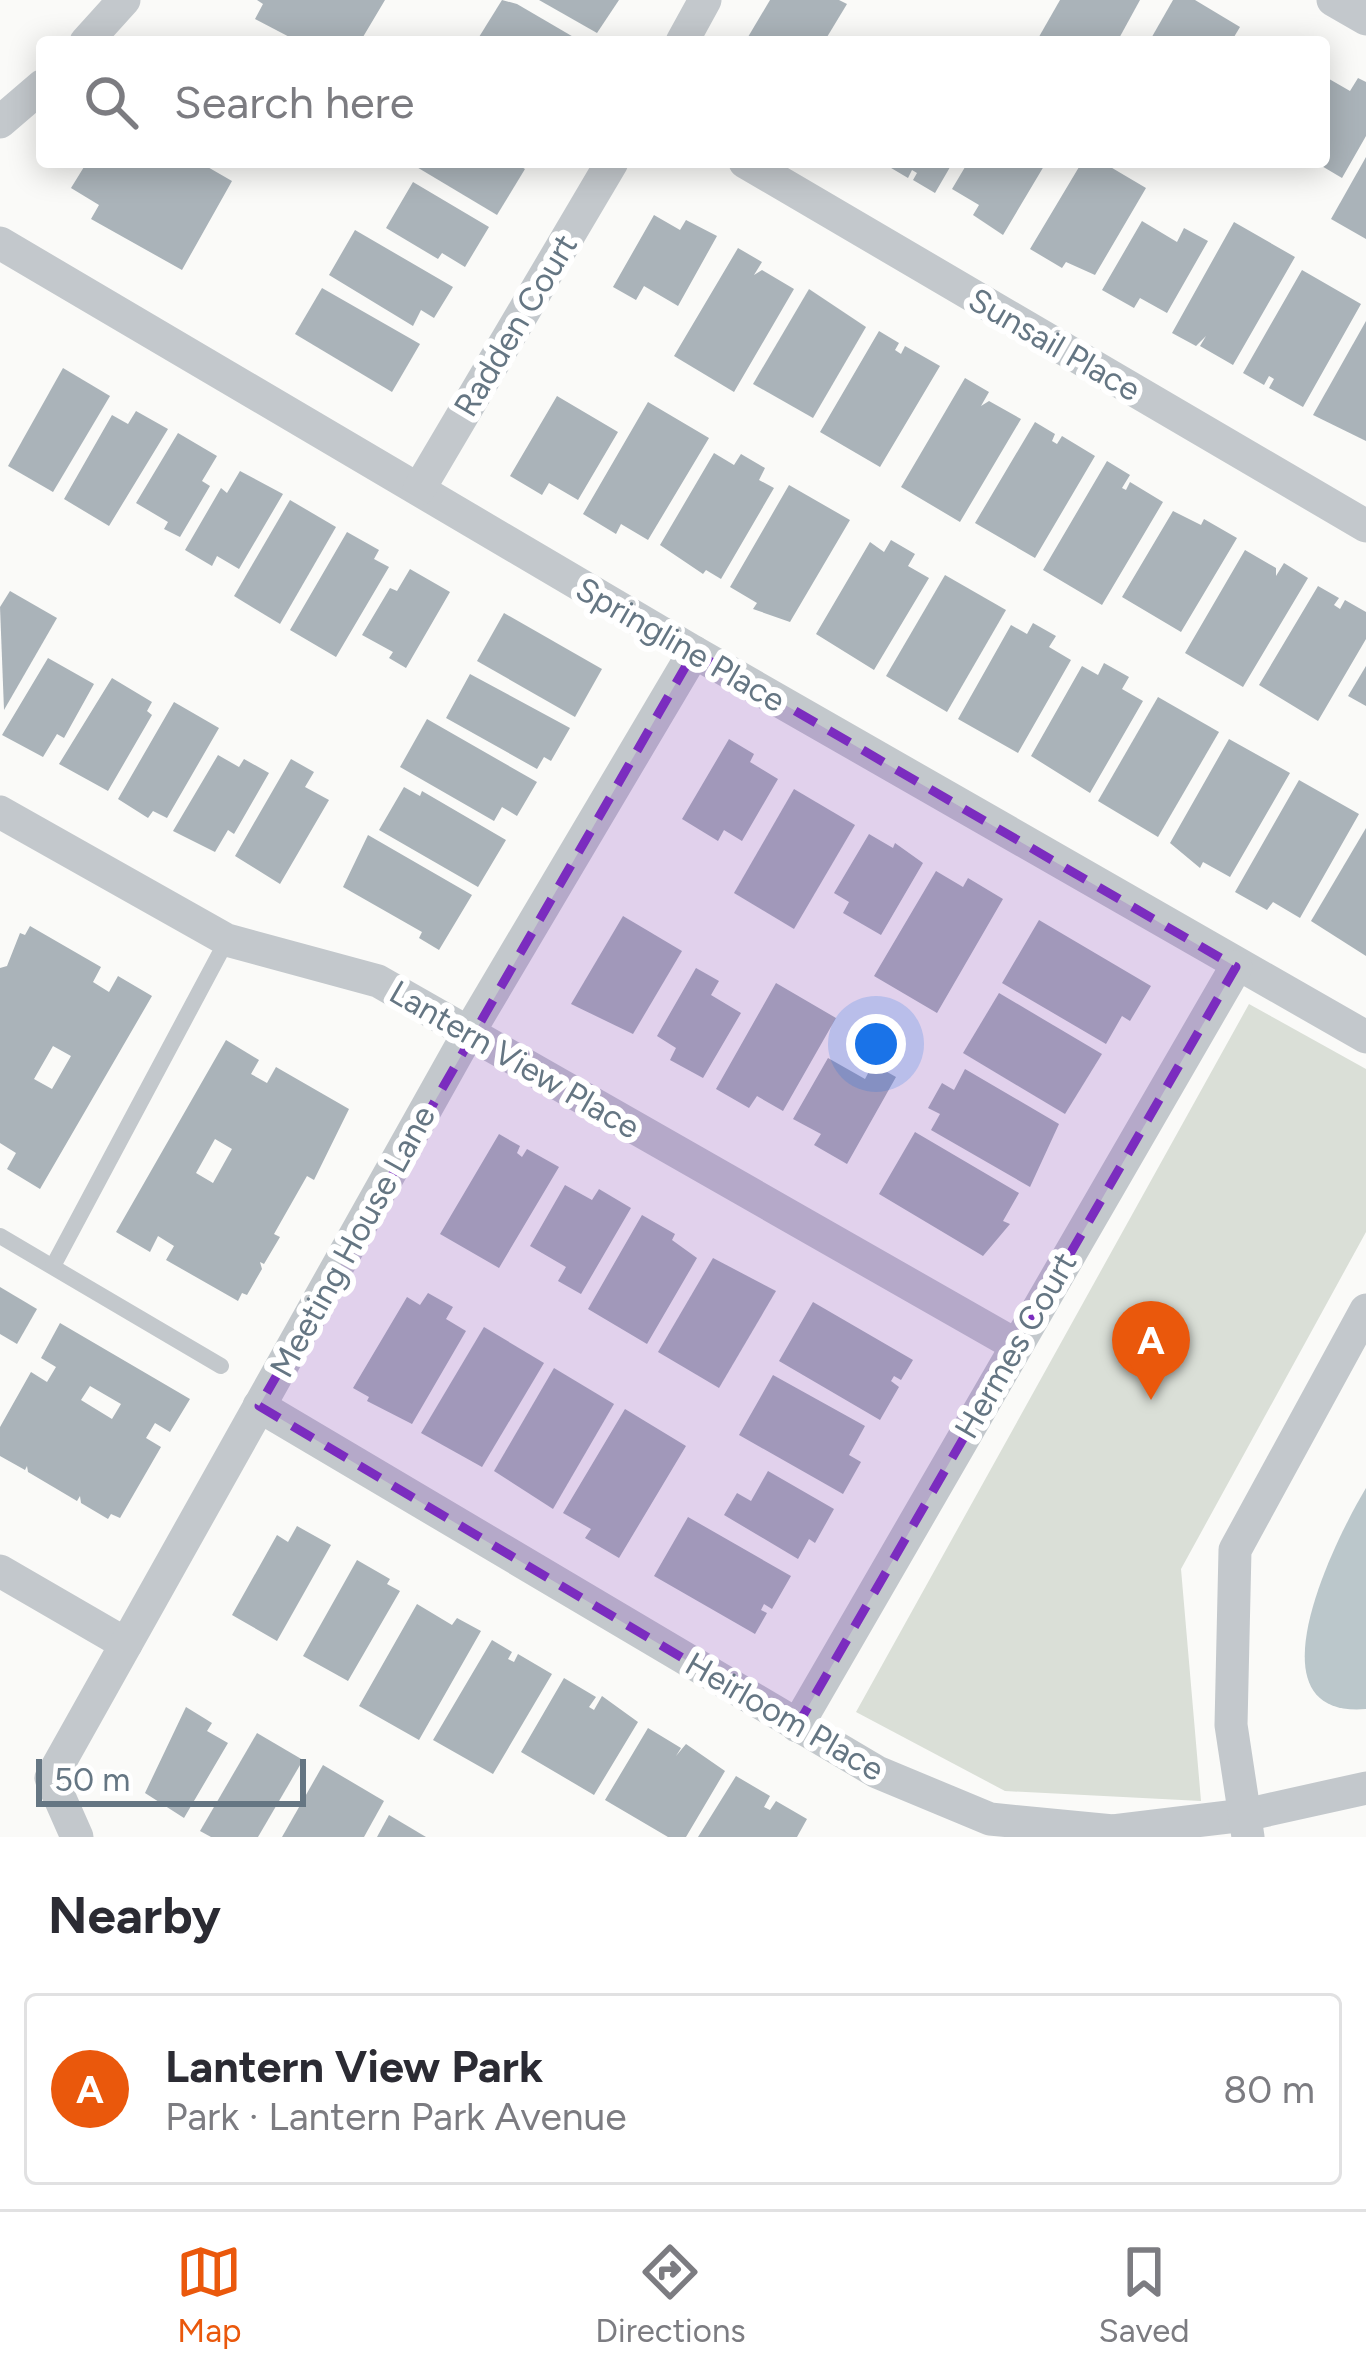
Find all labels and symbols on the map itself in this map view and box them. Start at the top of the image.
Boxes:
street label: Radden Court [446,227,585,423]
street label: Sunsail Place [962,280,1147,409]
street label: Springline Place [569,569,792,720]
street label: Lantern View Place [383,972,646,1147]
your location [846,1014,906,1074]
street label: Meeting House Lane [262,1099,443,1384]
street label: Hermes Court [946,1245,1084,1445]
pin: A [1112,1301,1190,1400]
street label: Heirloom Place [679,1644,891,1789]
scale bar [36,1753,306,1806]

